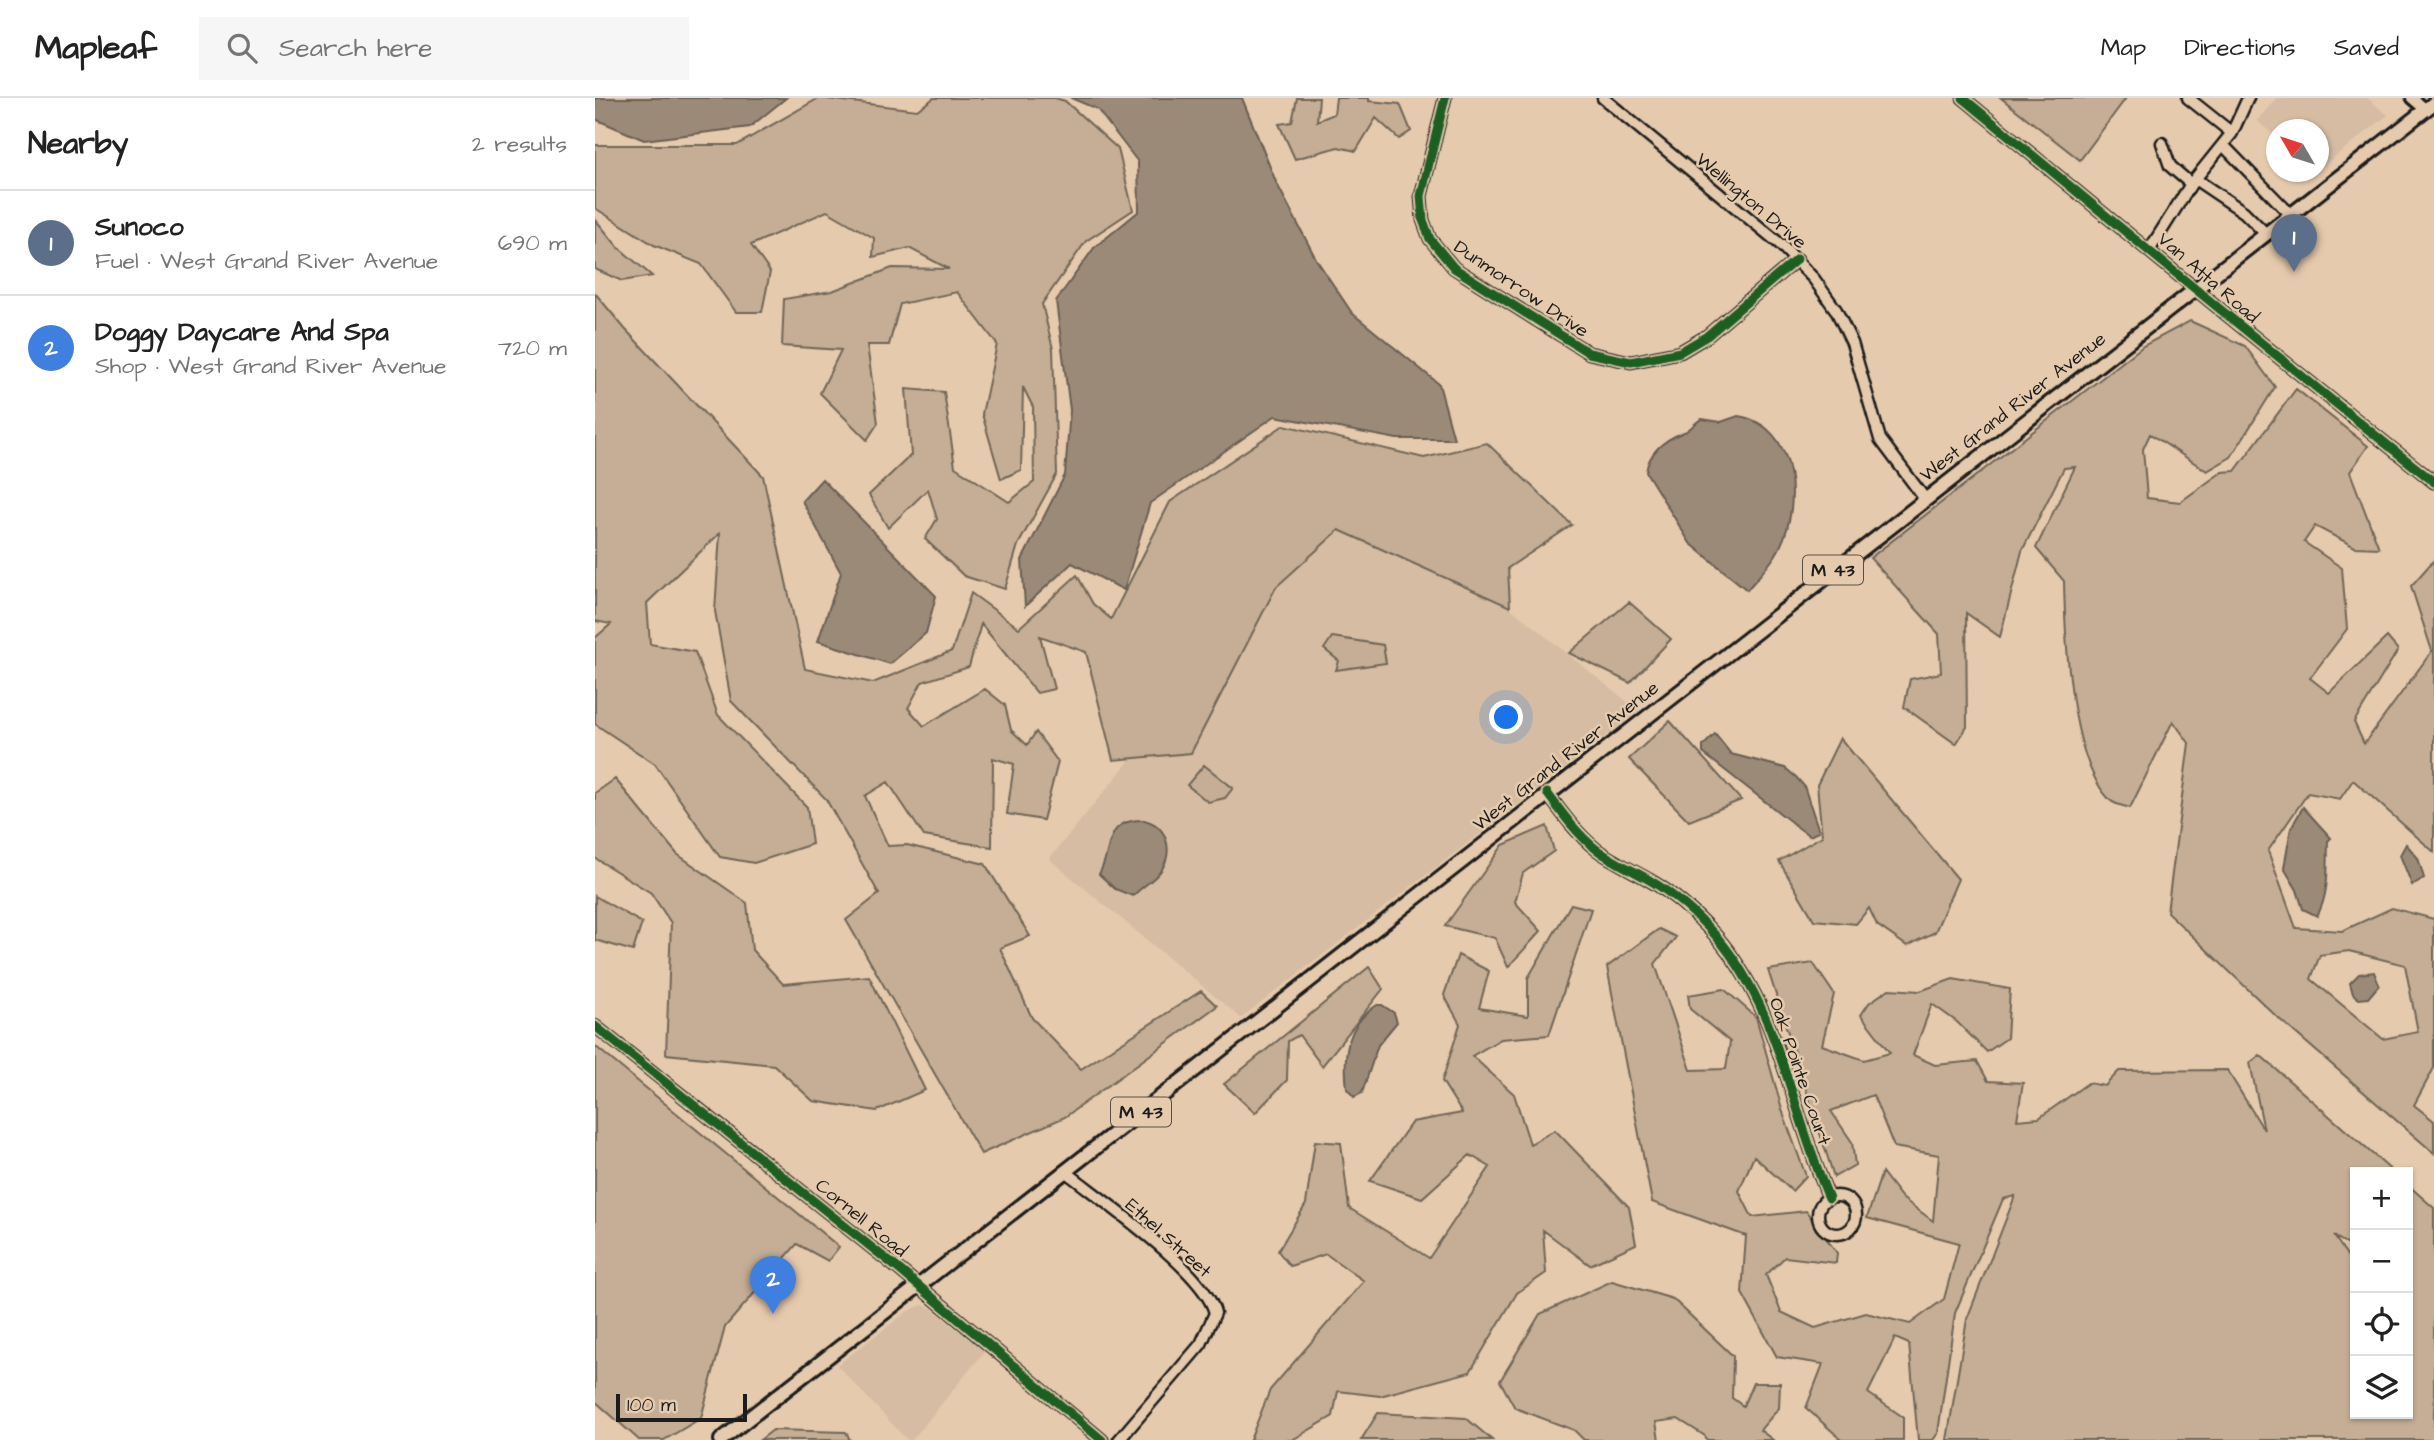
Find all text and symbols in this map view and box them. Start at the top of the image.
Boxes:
search box [199,17,689,80]
text: Mapleaf [35,25,157,71]
icon: search [223,29,261,67]
text: Search here [279,30,432,66]
text: Map [2101,31,2146,65]
text: Directions [2184,31,2296,65]
text: Saved [2334,31,2399,65]
north arrow [2266,119,2329,182]
text: Nearby [28,123,128,165]
text: 2 results [472,128,567,160]
street label: Wellington Drive [1689,147,1812,256]
text: Sunoco [95,209,184,245]
pin: 1 [2271,214,2317,272]
street label: Van Atta Road [2151,226,2265,330]
text: 1 [50,227,52,259]
text: 690 m [498,227,567,259]
street label: Dunmorrow Drive [1448,234,1594,344]
text: Fuel · West Grand River Avenue [95,245,438,277]
text: Doggy Daycare And Spa [95,314,389,350]
street label: West Grand River Avenue [1914,326,2112,488]
text: 2 [44,332,58,364]
text: 720 m [498,332,567,364]
text: Shop · West Grand River Avenue [95,350,446,382]
road number: M 43 [1803,556,1863,584]
street label: West Grand River Avenue [1467,675,1665,837]
your location [1489,700,1523,734]
street label: Oak Pointe Court [1762,994,1838,1149]
road number: M 43 [1111,1098,1171,1126]
map controls [2350,1167,2413,1419]
button: + [2350,1167,2413,1230]
street label: Cornell Road [809,1173,913,1264]
street label: Ethel Street [1119,1192,1217,1284]
button: − [2350,1230,2413,1293]
pin: 2 [750,1256,796,1314]
button: locate [2350,1293,2413,1356]
button: layers [2350,1356,2413,1419]
scale bar [616,1391,747,1423]
text: 100 m [627,1392,676,1419]

